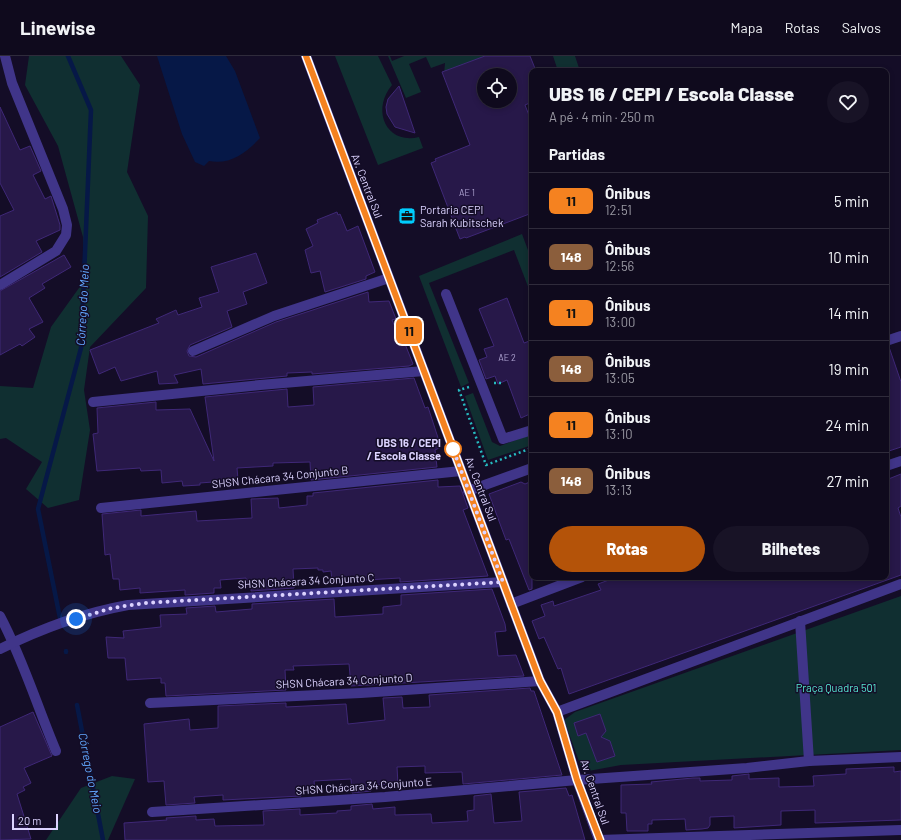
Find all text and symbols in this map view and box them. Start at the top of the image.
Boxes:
text: Linewise [20,16,96,39]
text: Mapa [731,19,763,36]
text: Rotas [785,19,820,36]
text: Salvos [842,19,881,36]
map controls [477,68,517,108]
button: locate [477,68,517,108]
button: heart [827,81,869,123]
text: UBS 16 / CEPI / Escola Classe [549,82,794,105]
text: A pé · 4 min · 250 m [549,109,655,125]
text: Partidas [549,145,605,163]
street label: Av. Central Sul [349,152,386,220]
text: Ônibus [605,184,651,202]
house number: AE 1 [459,187,475,198]
text: 11 [566,192,576,209]
text: 5 min [834,192,869,210]
text: 12:51 [605,202,632,218]
place label: Portaria CEPI Sarah Kubitschek [420,203,504,229]
office icon: Portaria CEPI Sarah Kubitschek [397,206,417,226]
text: Ônibus [605,240,651,258]
text: 148 [561,248,582,265]
text: 10 min [828,248,869,266]
text: 12:56 [605,258,634,274]
water label: Córrego do Meio [73,264,91,346]
text: Ônibus [605,296,651,314]
text: 11 [566,304,576,321]
text: 14 min [828,304,869,322]
text: 13:00 [605,314,635,330]
line badge: 11 [391,318,427,344]
text: 11 [404,322,414,339]
house number: AE 2 [498,352,516,363]
text: Ônibus [605,352,651,370]
text: 148 [561,360,582,377]
text: 19 min [829,360,869,378]
text: 13:05 [605,370,635,386]
text: Ônibus [605,408,651,426]
text: 11 [566,416,576,433]
text: 24 min [825,416,869,434]
text: 13:10 [605,426,633,442]
place label: UBS 16 / CEPI / Escola Classe [367,436,441,462]
marker: UBS 16 / CEPI / Escola Classe [444,440,462,458]
street label: Av. Central Sul [463,455,500,523]
street label: SHSN Chácara 34 Conjunto B [211,463,349,490]
text: Ônibus [605,464,651,482]
text: 148 [561,472,582,489]
text: 27 min [827,472,869,490]
text: 13:13 [605,482,632,498]
button: Rotas [549,526,705,572]
button: Bilhetes [713,526,869,572]
street label: SHSN Chácara 34 Conjunto C [237,570,375,591]
your location [66,609,86,629]
street label: SHSN Chácara 34 Conjunto D [275,670,413,691]
park label: Praça Quadra 501 [796,681,876,694]
water label: Córrego do Meio [76,731,106,814]
street label: Av. Central Sul [578,758,613,826]
street label: SHSN Chácara 34 Conjunto E [295,774,433,797]
scale bar [12,812,58,831]
text: 20 m [18,814,41,827]

